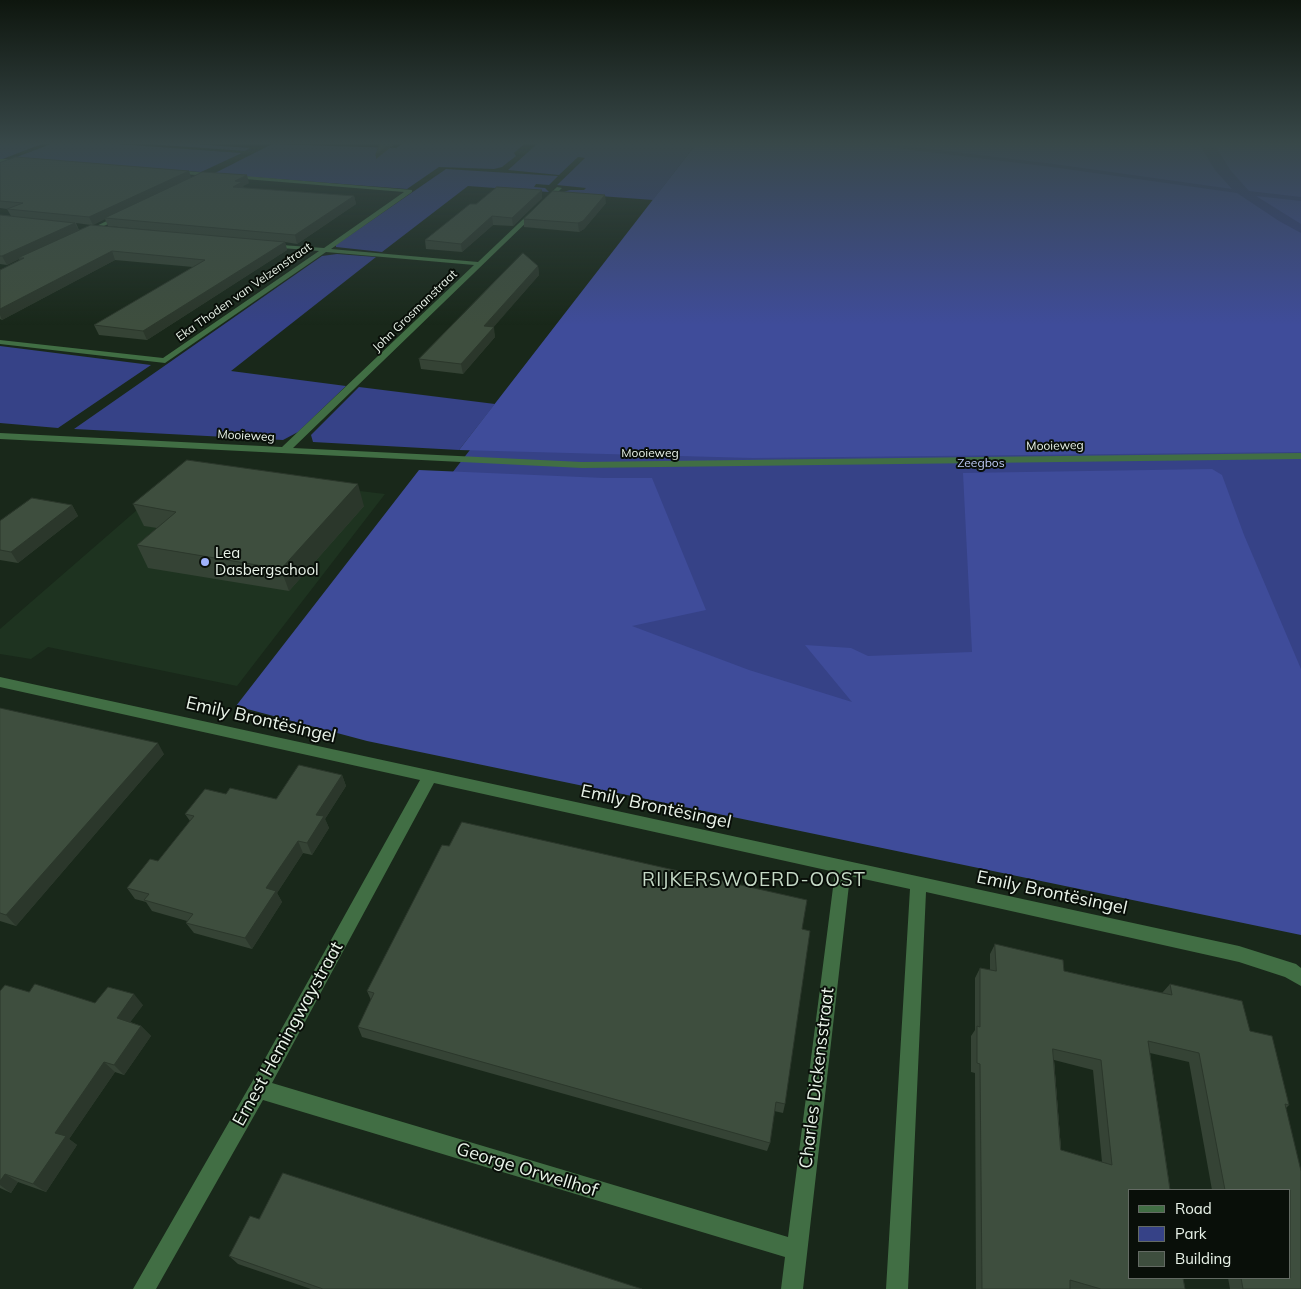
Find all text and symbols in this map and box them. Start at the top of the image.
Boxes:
street label: Eka Thoden van Velzenstraat [174,240,314,344]
street label: John Grosmanstraat [370,267,460,355]
street label: Mooieweg [217,427,275,445]
street label: Mooieweg [1026,438,1084,454]
street label: Mooieweg [621,446,679,460]
park label: Zeegbos [957,456,1005,470]
place label: Lea Dasbergschool [215,544,319,579]
marker: Lea Dasbergschool [199,556,211,568]
street label: Emily Brontësingel [184,692,338,748]
street label: Emily Brontësingel [579,780,733,834]
street label: Emily Brontësingel [975,866,1129,920]
district label: RIJKERSWOERD-OOST [640,869,868,891]
street label: Ernest Hemingwaystraat [228,938,348,1130]
street label: Charles Dickensstraat [795,986,839,1170]
street label: George Orwellhof [454,1138,600,1202]
legend [1128,1189,1291,1279]
text: Road [1175,1199,1212,1218]
text: Park [1175,1224,1207,1243]
text: Building [1175,1249,1231,1268]

